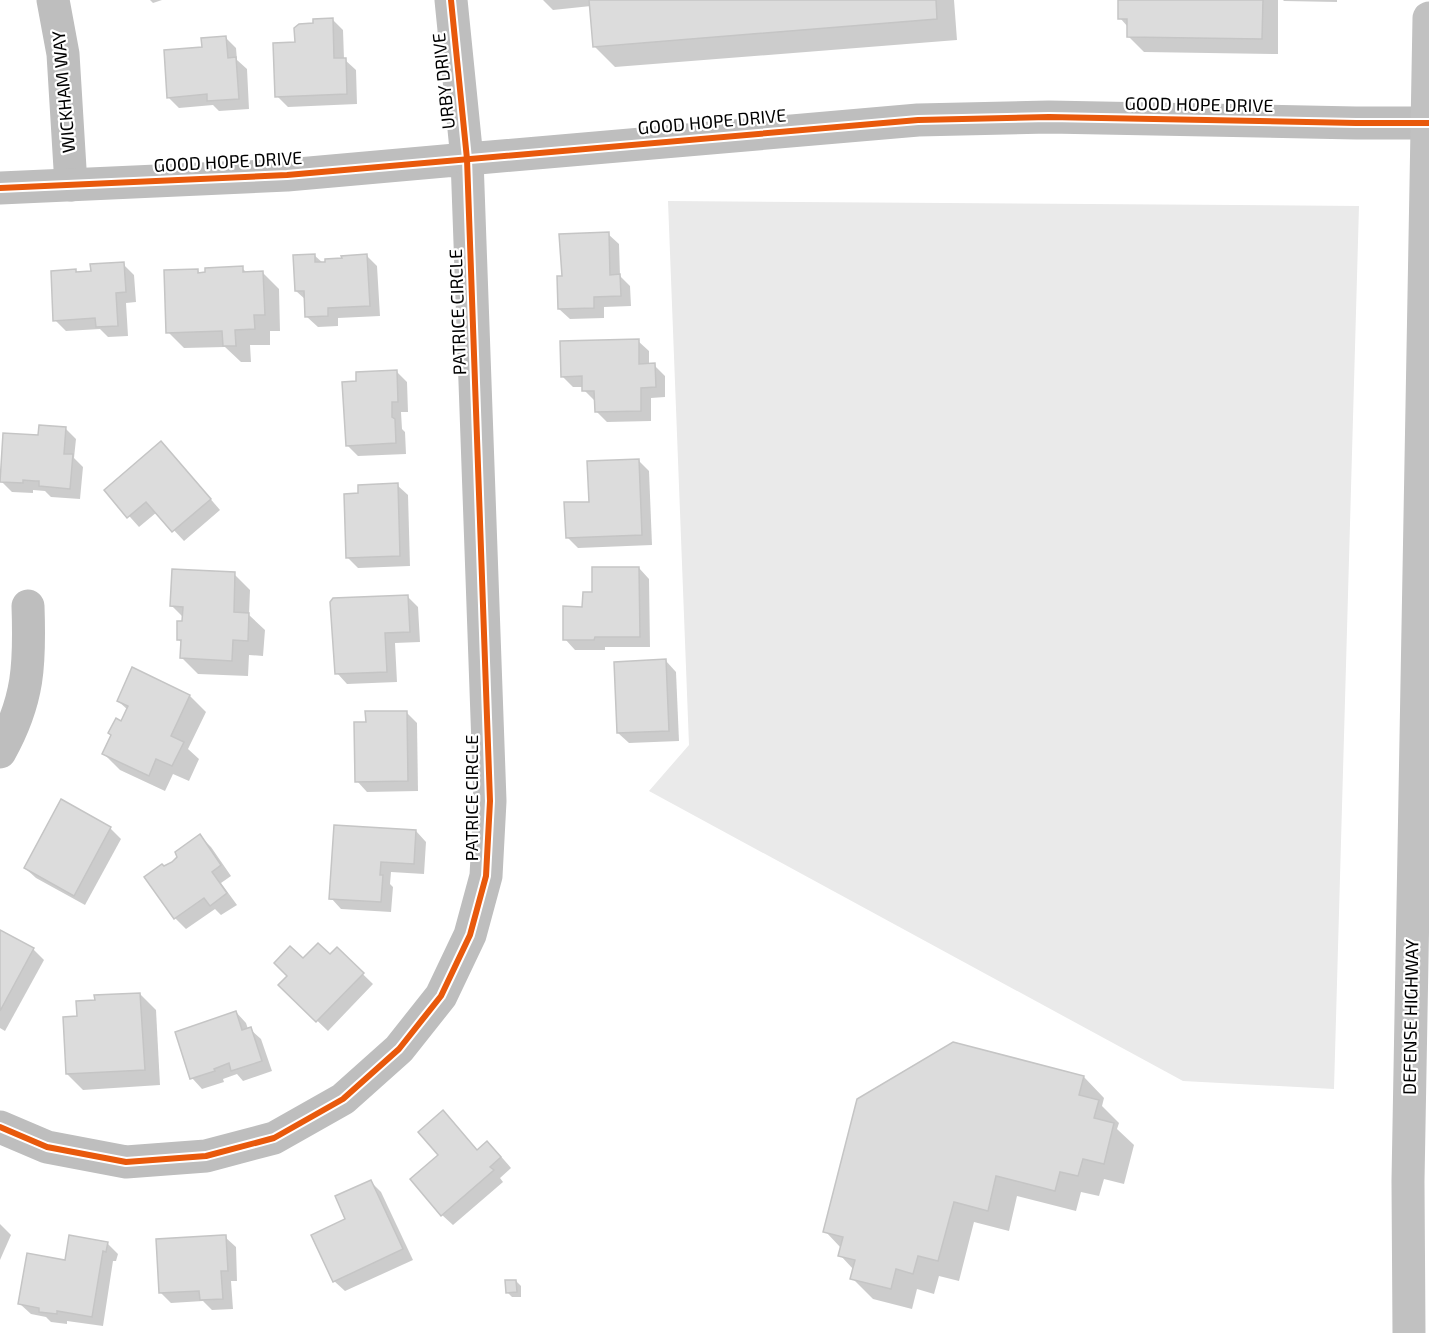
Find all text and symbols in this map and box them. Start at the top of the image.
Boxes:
street label: WICKHAM WAY [47,29,79,154]
street label: URBY DRIVE [427,32,459,130]
street label: GOOD HOPE DRIVE [1124,92,1274,116]
street label: GOOD HOPE DRIVE [637,104,787,138]
street label: GOOD HOPE DRIVE [153,146,303,176]
street label: PATRICE CIRCLE [444,248,470,376]
street label: PATRICE CIRCLE [460,735,482,861]
street label: DEFENSE HIGHWAY [1398,938,1422,1095]

